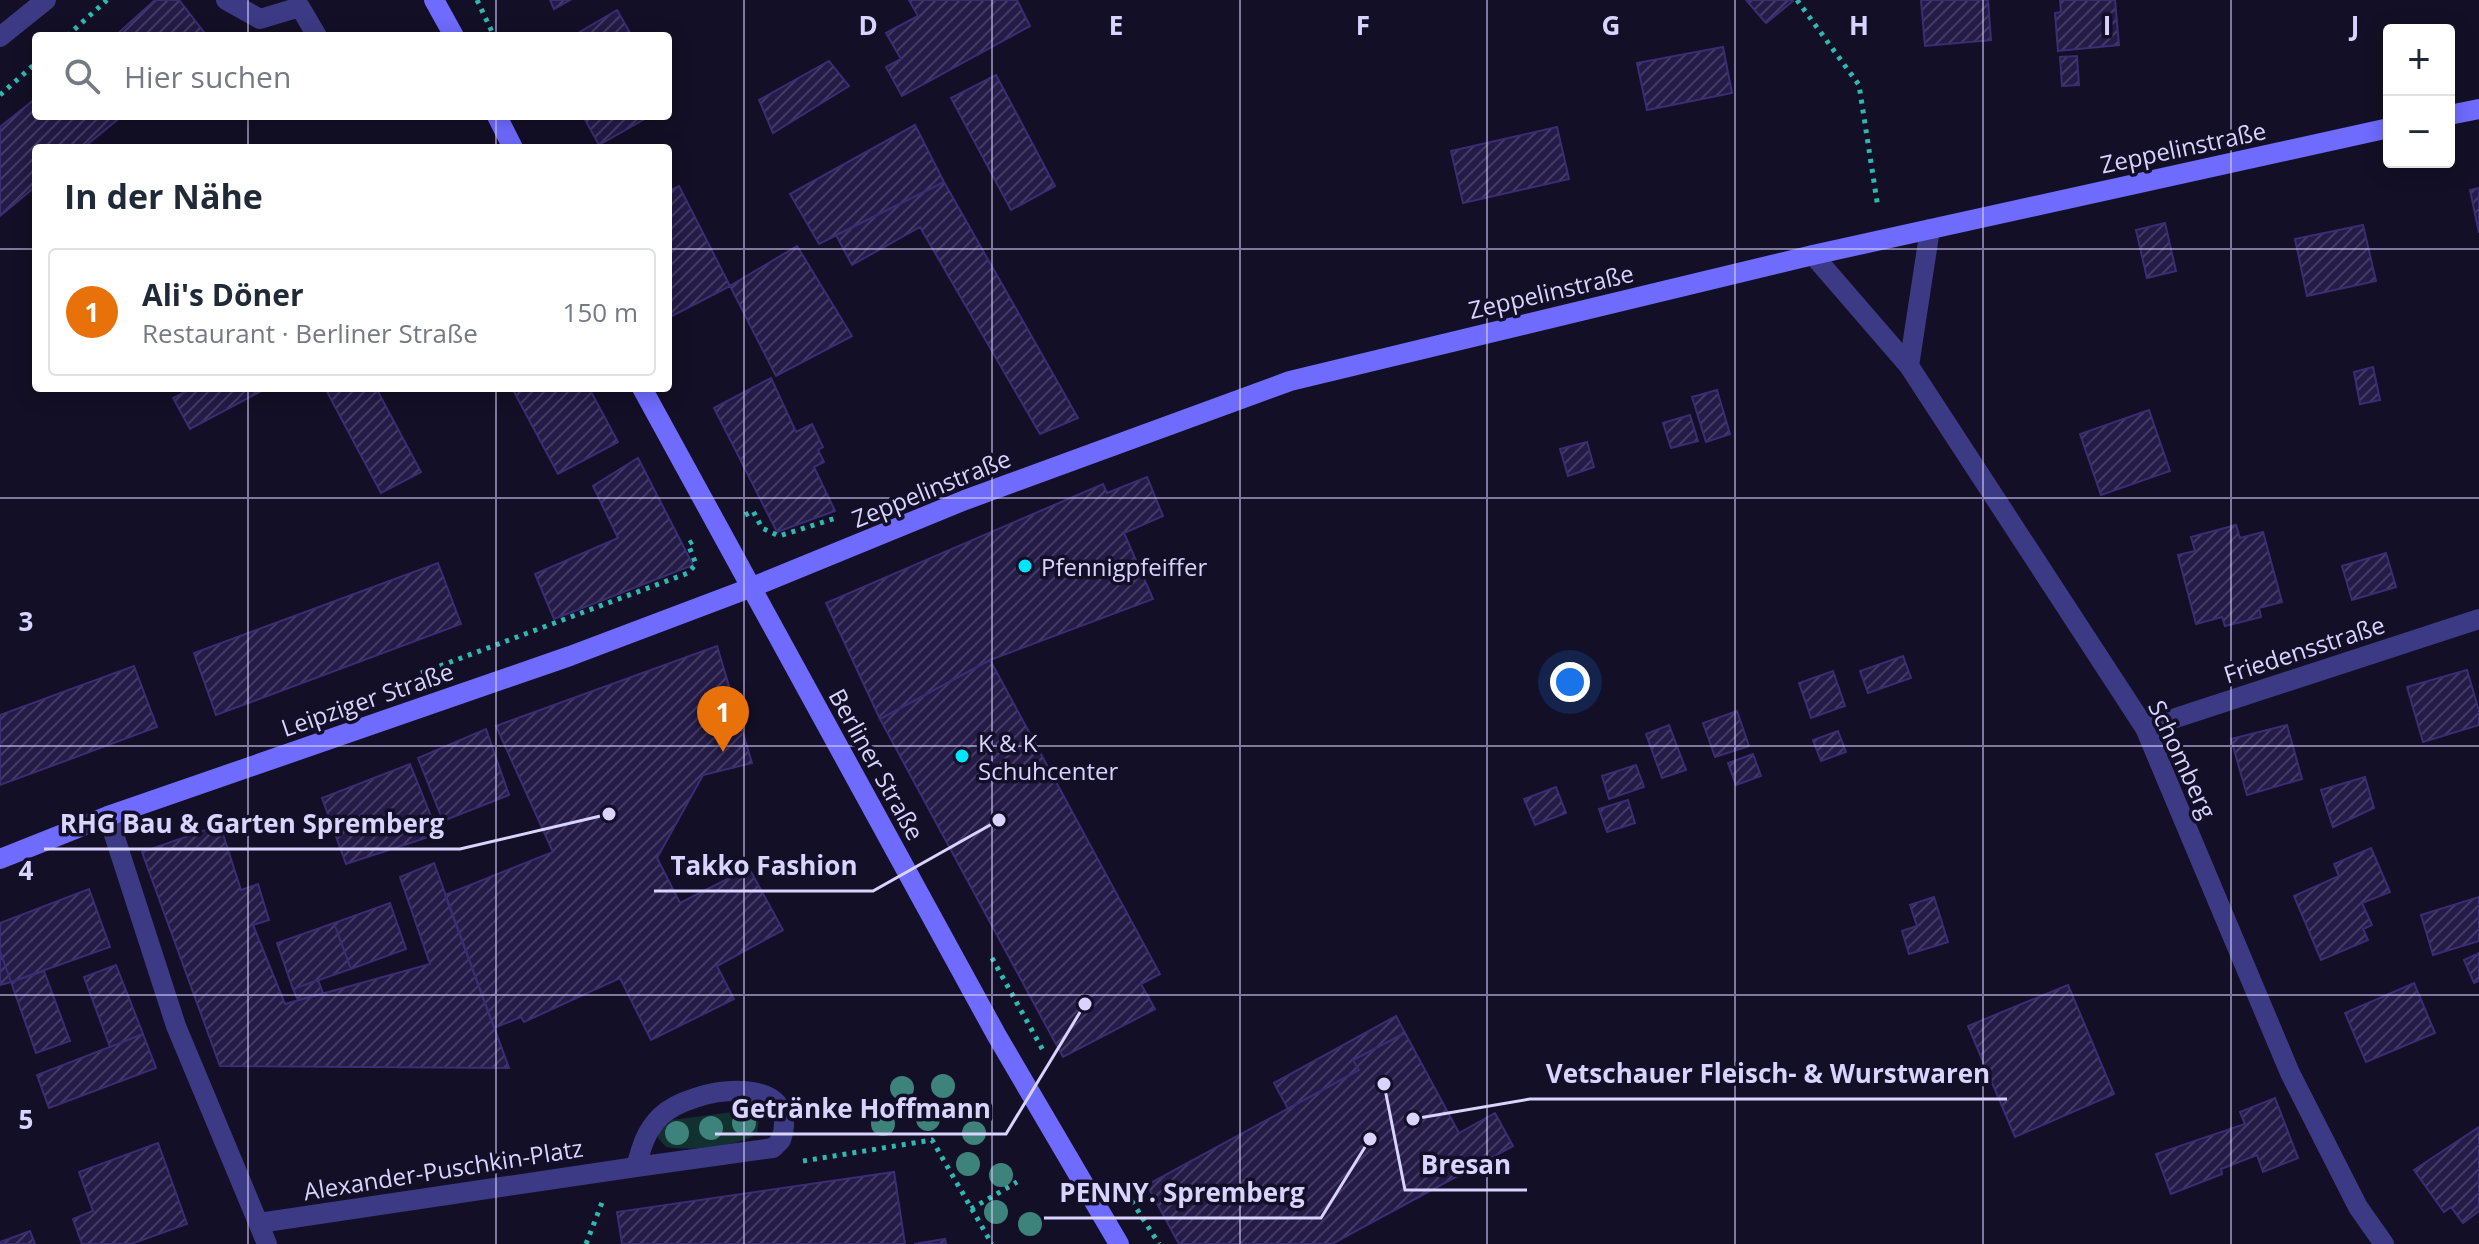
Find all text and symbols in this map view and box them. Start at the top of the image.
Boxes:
text: D [858,7,878,43]
text: E [1109,7,1123,43]
text: F [1356,7,1370,43]
text: G [1602,7,1620,43]
text: H [1849,7,1869,43]
text: I [2103,7,2111,43]
text: J [2349,7,2359,43]
map controls [2383,24,2455,168]
button: + [2383,24,2455,96]
search box [32,32,672,120]
icon: search [60,54,104,98]
text: Hier suchen [124,56,291,97]
button: − [2383,96,2455,168]
street label: Zeppelinstraße [2097,113,2269,181]
text: In der Nähe [64,173,263,219]
street label: Zeppelinstraße [1465,256,1637,326]
text: Ali's Döner [142,274,304,315]
text: 1 [85,294,99,330]
text: 150 m [563,294,638,330]
text: Restaurant · Berliner Straße [142,315,478,351]
street label: Zeppelinstraße [847,441,1015,535]
place label: Pfennigpfeiffer [1041,550,1207,583]
marker: Pfennigpfeiffer [1016,557,1034,575]
text: 3 [19,603,33,639]
street label: Friedensstraße [2219,607,2389,691]
street label: Leipziger Straße [277,654,457,744]
your location [1550,662,1590,702]
street label: Berliner Straße [822,682,932,846]
pin: 1 [697,686,749,752]
street label: Schomberg [2141,694,2225,824]
place label: K & K Schuhcenter [978,726,1119,787]
marker: K & K Schuhcenter [953,747,971,765]
callout: RHG Bau & Garten Spremberg [44,799,460,849]
text: RHG Bau & Garten Spremberg [60,805,445,841]
callout: Takko Fashion [654,841,873,891]
text: Takko Fashion [671,847,857,883]
text: 4 [19,852,34,888]
callout: Vetschauer Fleisch- & Wurstwaren [1530,1049,2007,1099]
text: Vetschauer Fleisch- & Wurstwaren [1546,1055,1990,1091]
callout: Getränke Hoffmann [715,1084,1006,1134]
text: Getränke Hoffmann [731,1090,991,1126]
text: 5 [19,1101,33,1137]
street label: Alexander-Puschkin-Platz [301,1131,585,1207]
callout: Bresan [1405,1140,1527,1190]
text: Bresan [1421,1146,1511,1182]
callout: PENNY. Spremberg [1044,1168,1321,1218]
text: PENNY. Spremberg [1059,1174,1305,1210]

